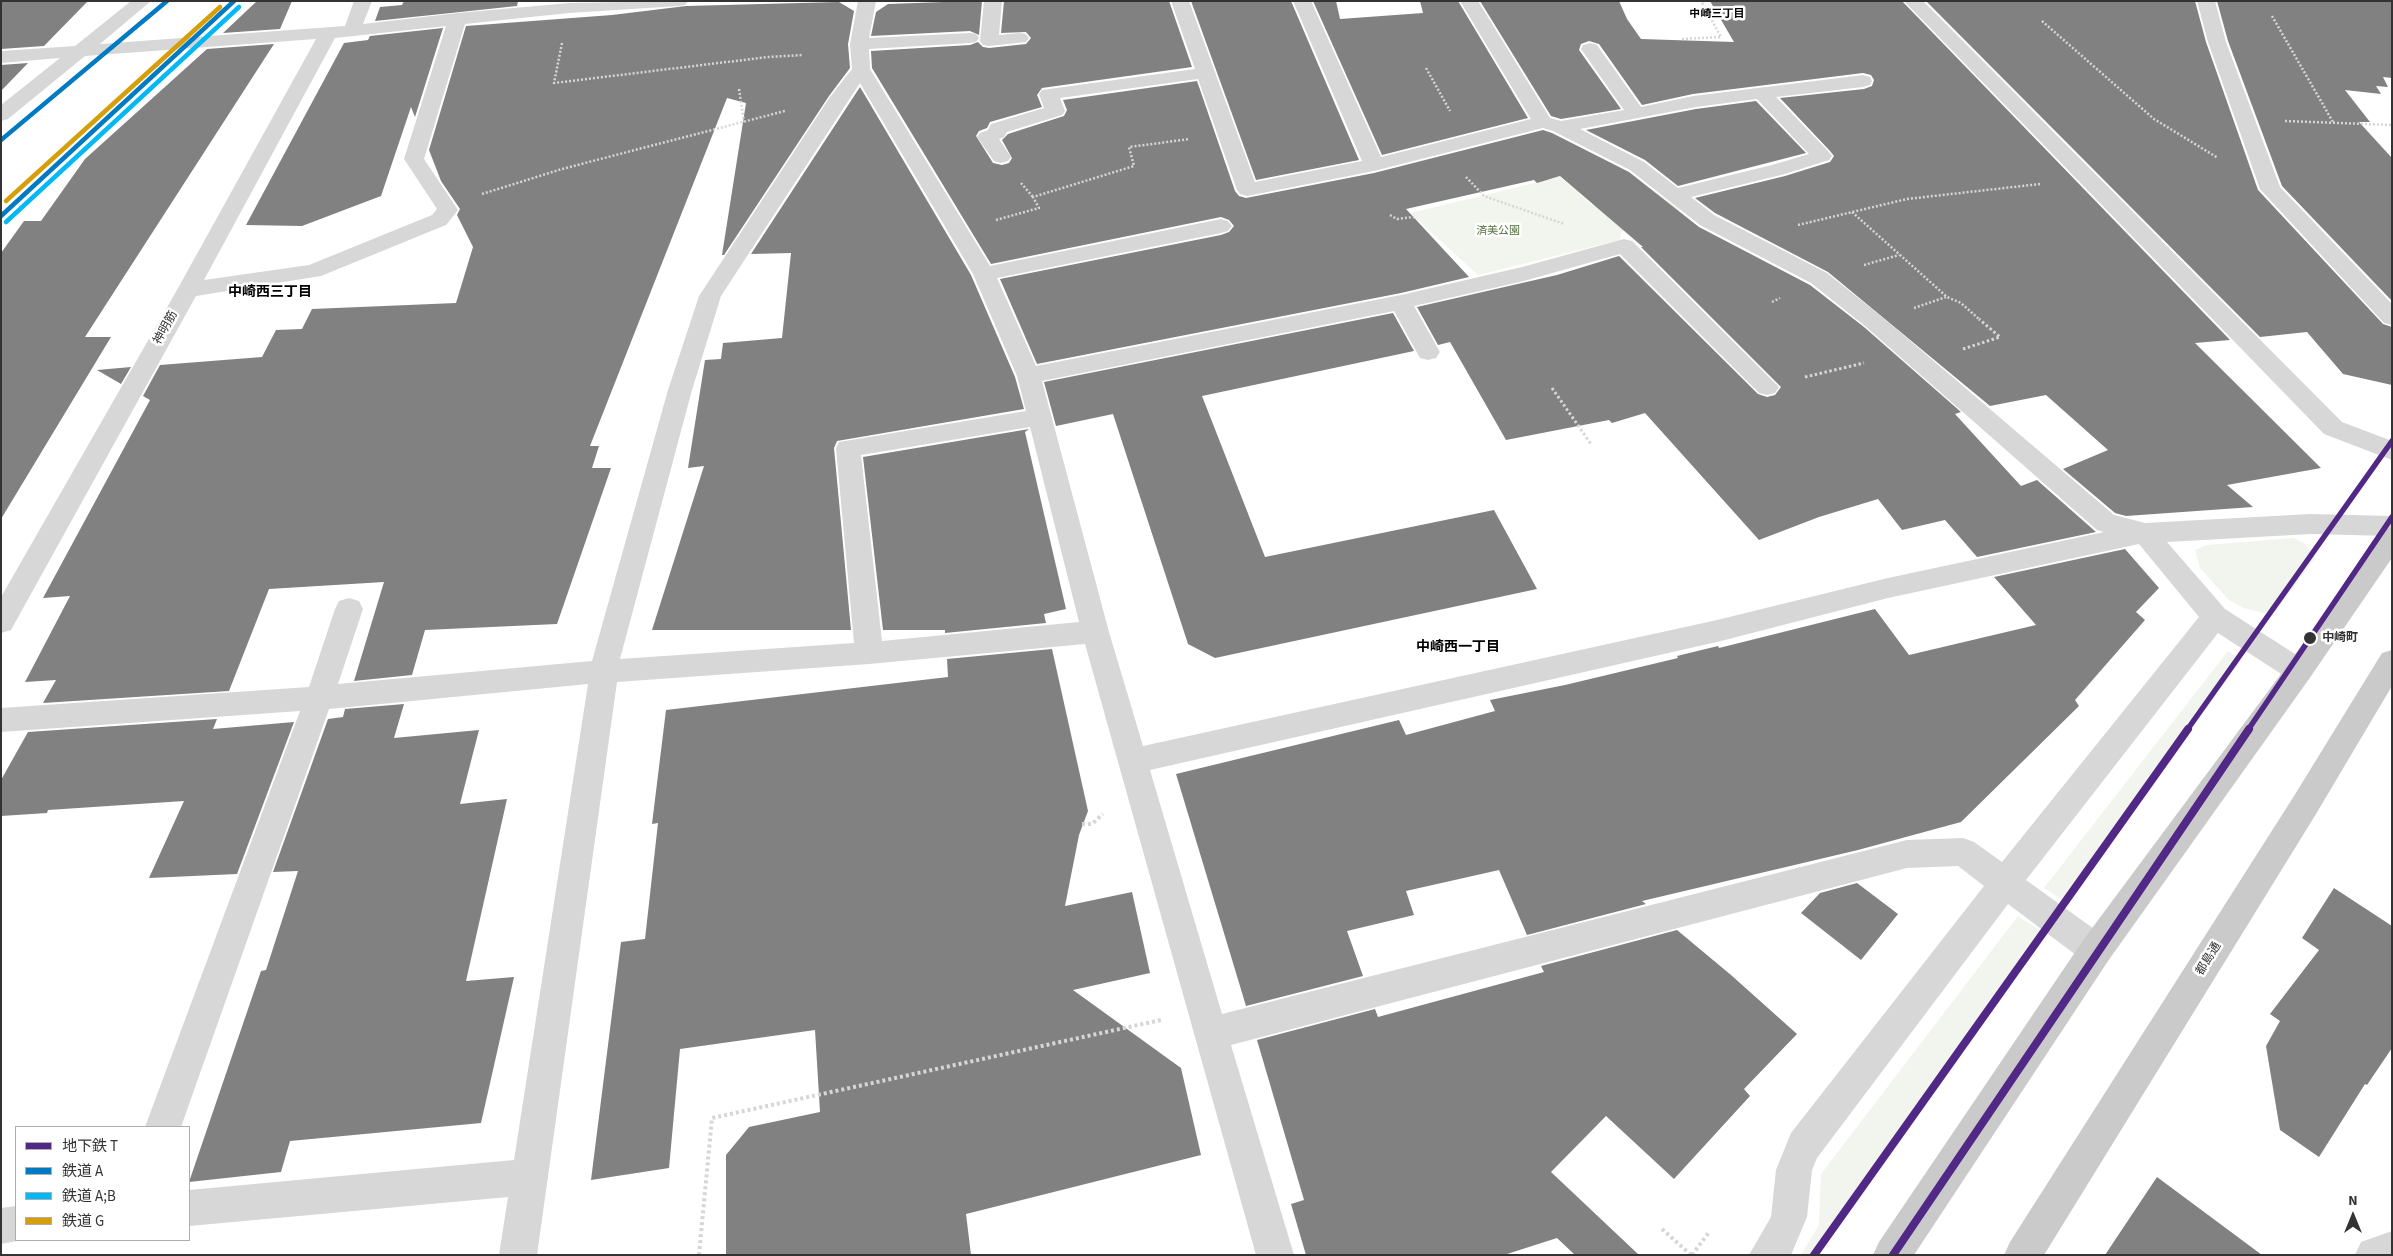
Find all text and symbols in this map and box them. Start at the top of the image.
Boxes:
district label: 中崎三丁目 [1690,8,1744,22]
park label: 済美公園 [1476,225,1520,239]
district label: 中崎西三丁目 [228,285,312,301]
street label: 神明筋 [151,309,181,347]
marker: 中崎町 [2302,630,2318,646]
place label: 中崎町 [2322,631,2358,645]
district label: 中崎西一丁目 [1416,640,1500,656]
street label: 都島通 [2193,940,2225,978]
legend [15,1126,190,1241]
text: 地下鉄 T [62,1136,118,1157]
text: 鉄道 A [62,1161,103,1182]
text: 鉄道 A;B [62,1186,116,1207]
north arrow [2328,1191,2378,1241]
text: N [2348,1191,2358,1211]
text: 鉄道 G [62,1211,104,1232]

